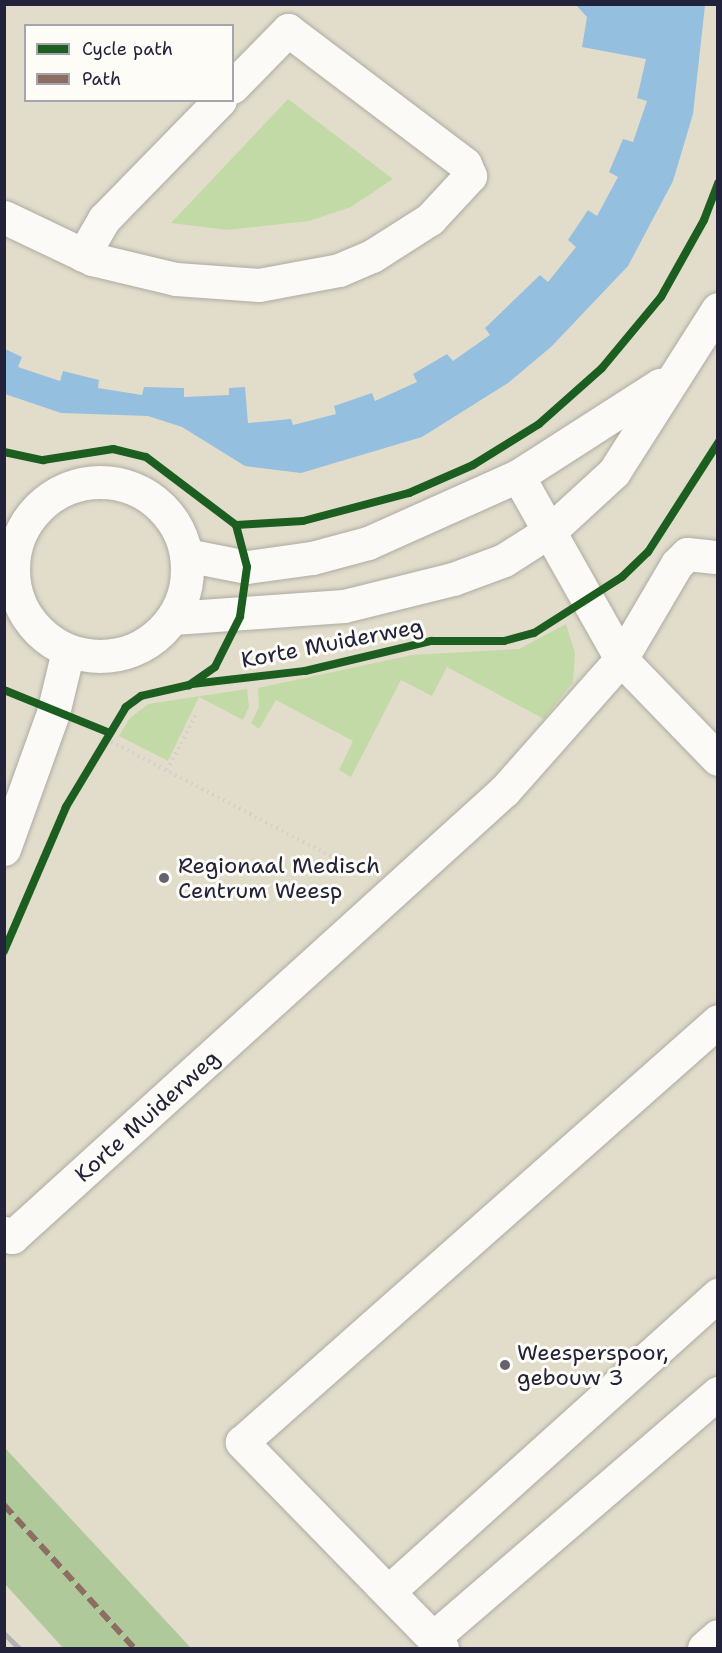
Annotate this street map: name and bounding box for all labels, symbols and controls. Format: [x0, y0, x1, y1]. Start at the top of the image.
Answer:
legend [24, 24, 234, 102]
text: Cycle path [82, 37, 173, 61]
text: Path [82, 67, 121, 91]
street label: Korte Muiderweg [239, 612, 425, 674]
place label: Regionaal Medisch Centrum Weesp [178, 852, 380, 903]
marker: Regionaal Medisch Centrum Weesp [155, 869, 173, 887]
street label: Korte Muiderweg [69, 1044, 225, 1188]
place label: Weesperspoor, gebouw 3 [517, 1339, 669, 1390]
marker: Weesperspoor, gebouw 3 [498, 1358, 512, 1372]

